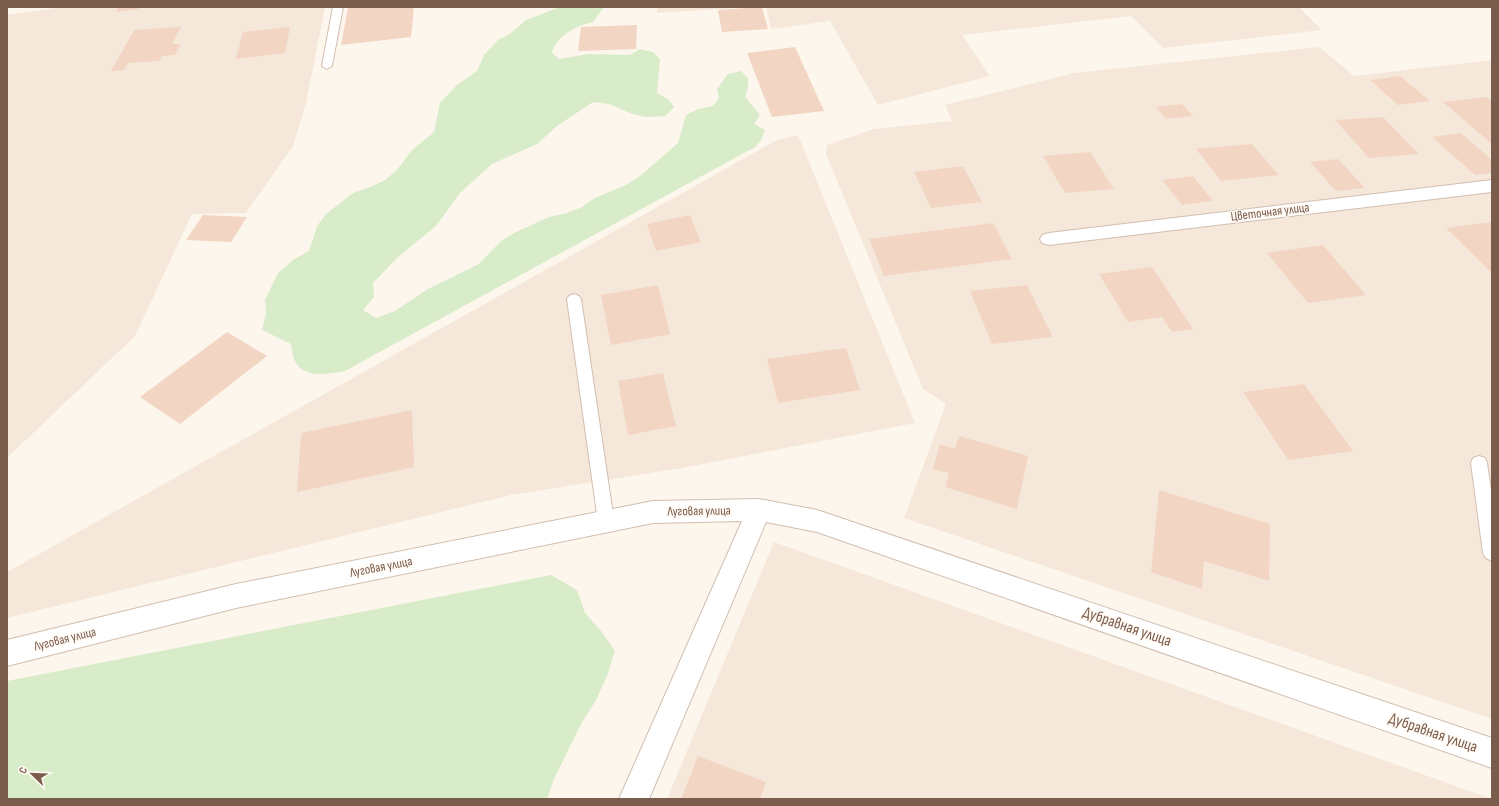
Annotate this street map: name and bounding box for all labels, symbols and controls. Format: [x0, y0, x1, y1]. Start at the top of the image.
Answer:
street label: Цветочная улица [1230, 199, 1310, 225]
street label: Луговая улица [666, 502, 731, 520]
street label: Луговая улица [347, 553, 414, 581]
street label: Дубравная улица [1080, 603, 1174, 651]
street label: Луговая улица [31, 624, 98, 655]
street label: Дубравная улица [1386, 709, 1480, 757]
north arrow [12, 754, 52, 794]
text: С [16, 765, 30, 775]

